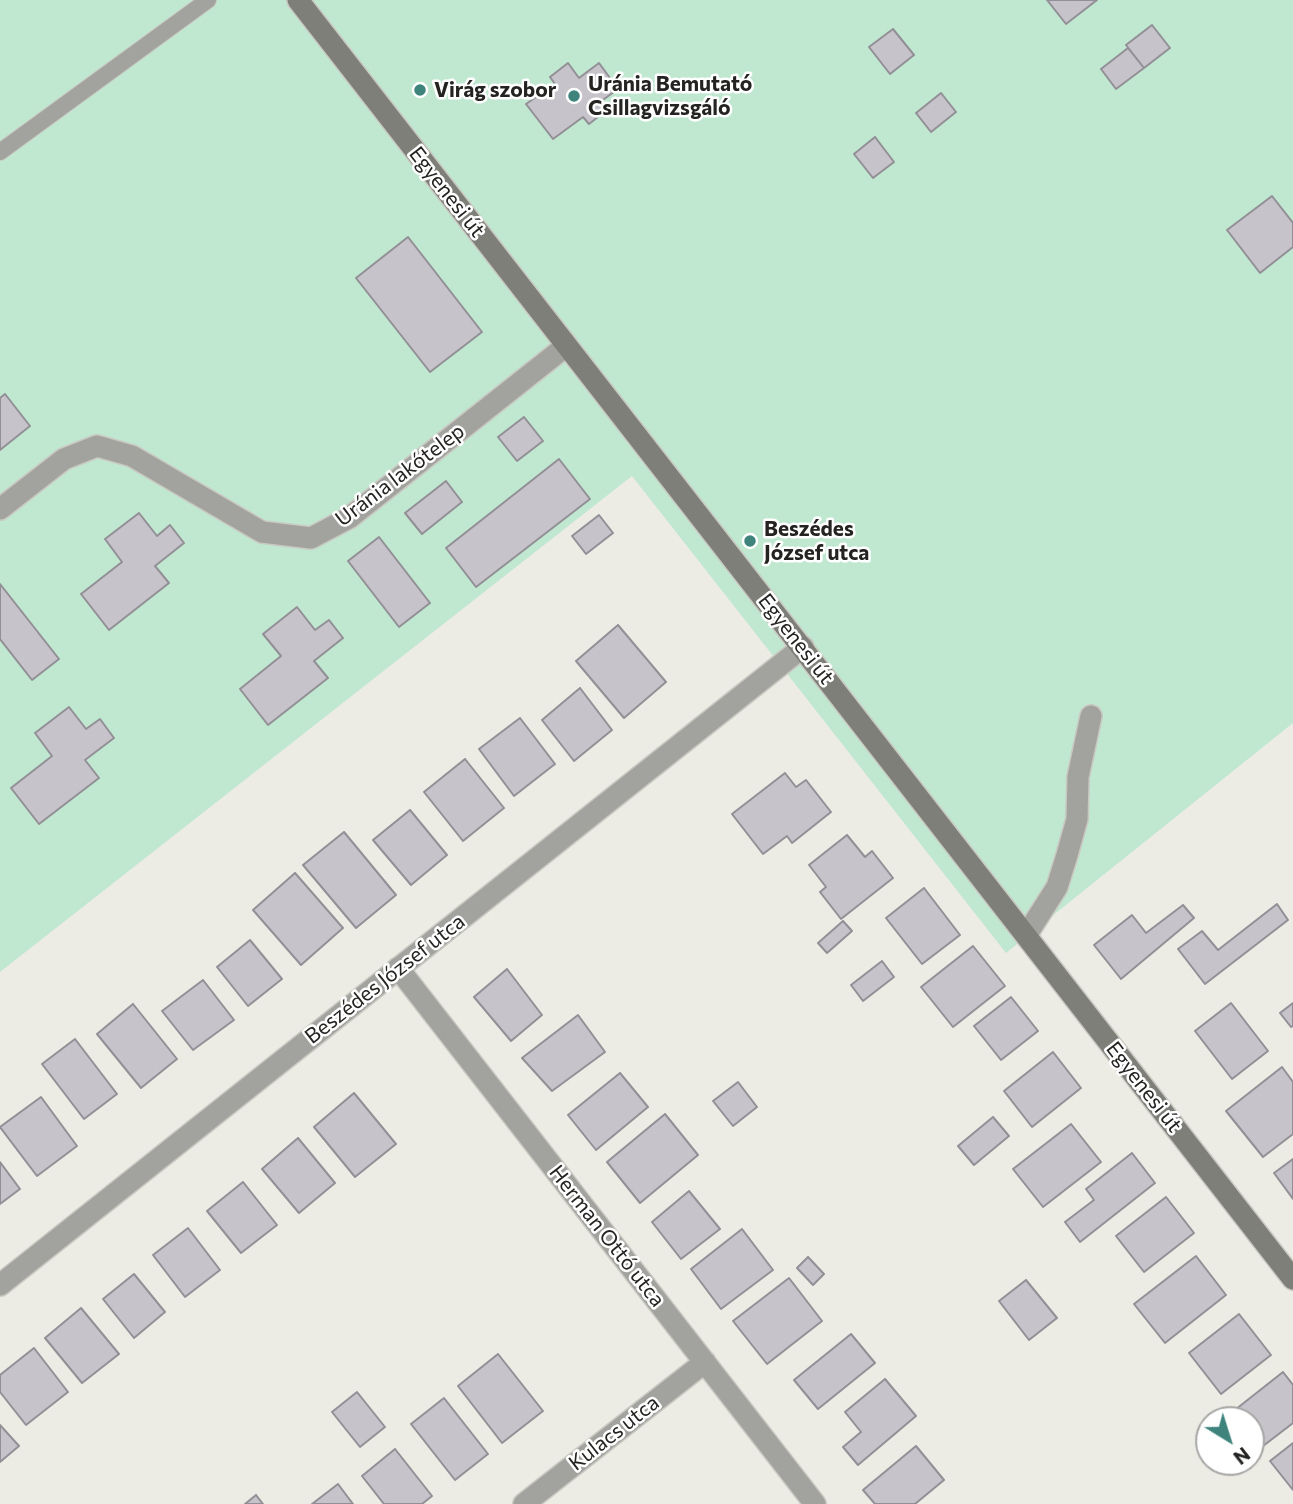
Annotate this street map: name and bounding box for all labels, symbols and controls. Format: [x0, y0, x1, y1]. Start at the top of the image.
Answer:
place label: Uránia Bemutató Csillagvizsgáló [588, 71, 752, 121]
place label: Virág szobor [434, 77, 556, 103]
marker: Virág szobor [412, 82, 428, 98]
marker: Uránia Bemutató Csillagvizsgáló [566, 88, 582, 104]
street label: Egyenesi út [404, 142, 490, 242]
street label: Uránia lakótelep [331, 418, 469, 532]
place label: Beszédes József utca [764, 516, 869, 566]
marker: Beszédes József utca [742, 533, 758, 549]
street label: Egyenesi út [753, 589, 839, 689]
street label: Beszédes József utca [300, 909, 470, 1049]
street label: Egyenesi út [1101, 1037, 1187, 1137]
street label: Herman Ottó utca [544, 1160, 670, 1312]
street label: Kulacs utca [564, 1390, 664, 1476]
north arrow [1195, 1406, 1265, 1476]
text: N [1229, 1443, 1255, 1470]

